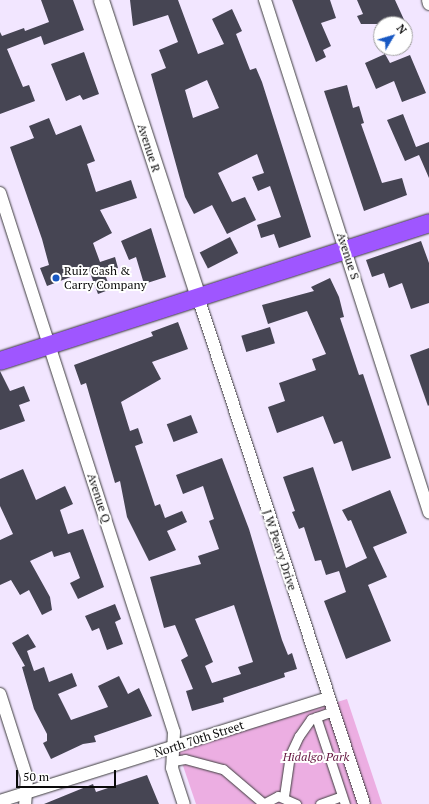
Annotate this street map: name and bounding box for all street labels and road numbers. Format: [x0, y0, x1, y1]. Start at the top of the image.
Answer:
street label: Avenue R [134, 122, 164, 174]
street label: Avenue S [334, 231, 362, 281]
street label: Avenue Q [84, 471, 114, 525]
street label: J W Peavy Drive [260, 508, 300, 592]
street label: North 70th Street [152, 718, 246, 760]

